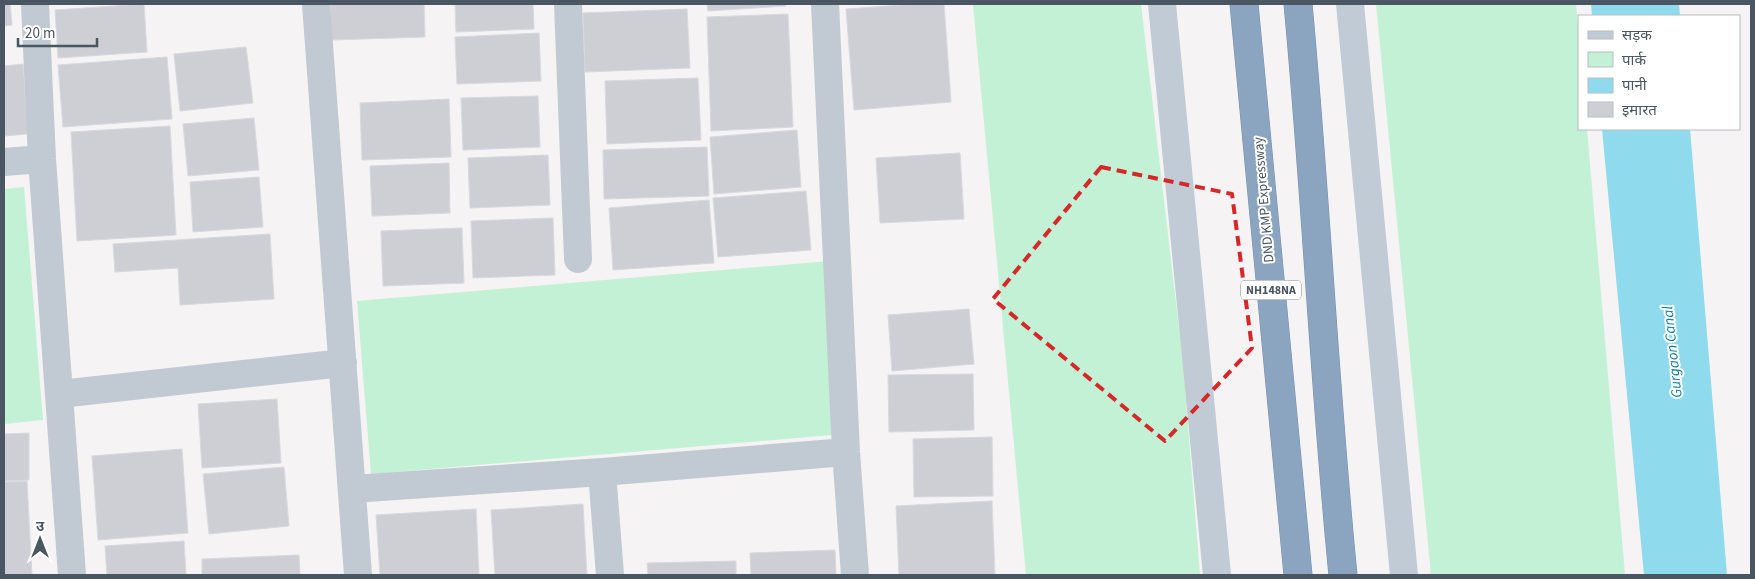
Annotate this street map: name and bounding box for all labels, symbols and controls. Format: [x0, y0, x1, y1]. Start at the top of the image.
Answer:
scale bar [18, 15, 96, 47]
legend [1578, 15, 1740, 130]
text: 20 m [25, 23, 55, 44]
text: सड़क [1622, 25, 1652, 46]
text: पार्क [1622, 50, 1646, 71]
text: पानी [1622, 75, 1648, 96]
text: इमारत [1622, 100, 1657, 121]
street label: DND KMP Expressway [1249, 136, 1279, 264]
road number: NH148NA [1241, 280, 1301, 300]
water label: Gurgaon Canal [1657, 305, 1688, 399]
north arrow [15, 514, 65, 564]
text: उ [36, 517, 45, 537]

